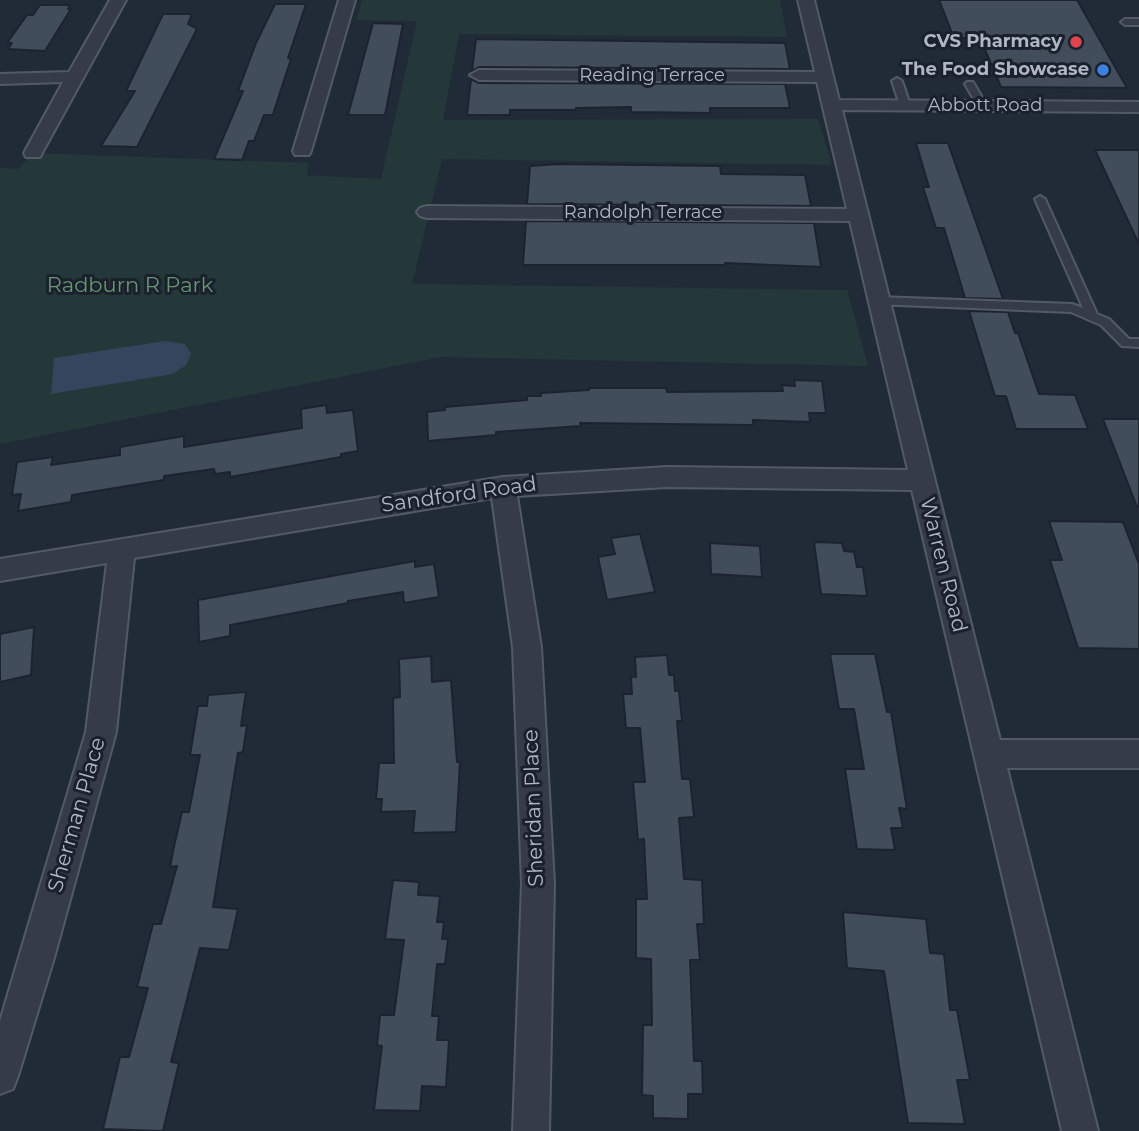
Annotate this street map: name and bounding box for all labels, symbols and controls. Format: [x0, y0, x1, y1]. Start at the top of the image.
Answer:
place label: CVS Pharmacy [923, 31, 1062, 53]
marker: CVS Pharmacy [1068, 34, 1084, 50]
place label: The Food Showcase [902, 59, 1089, 81]
marker: The Food Showcase [1095, 62, 1111, 78]
street label: Reading Terrace [579, 65, 725, 87]
street label: Abbott Road [928, 95, 1042, 117]
street label: Randolph Terrace [564, 202, 722, 224]
park label: Radburn R Park [47, 273, 213, 299]
street label: Sandford Road [380, 472, 538, 518]
street label: Warren Road [914, 495, 972, 635]
street label: Sheridan Place [519, 729, 549, 887]
street label: Sherman Place [43, 735, 111, 895]

